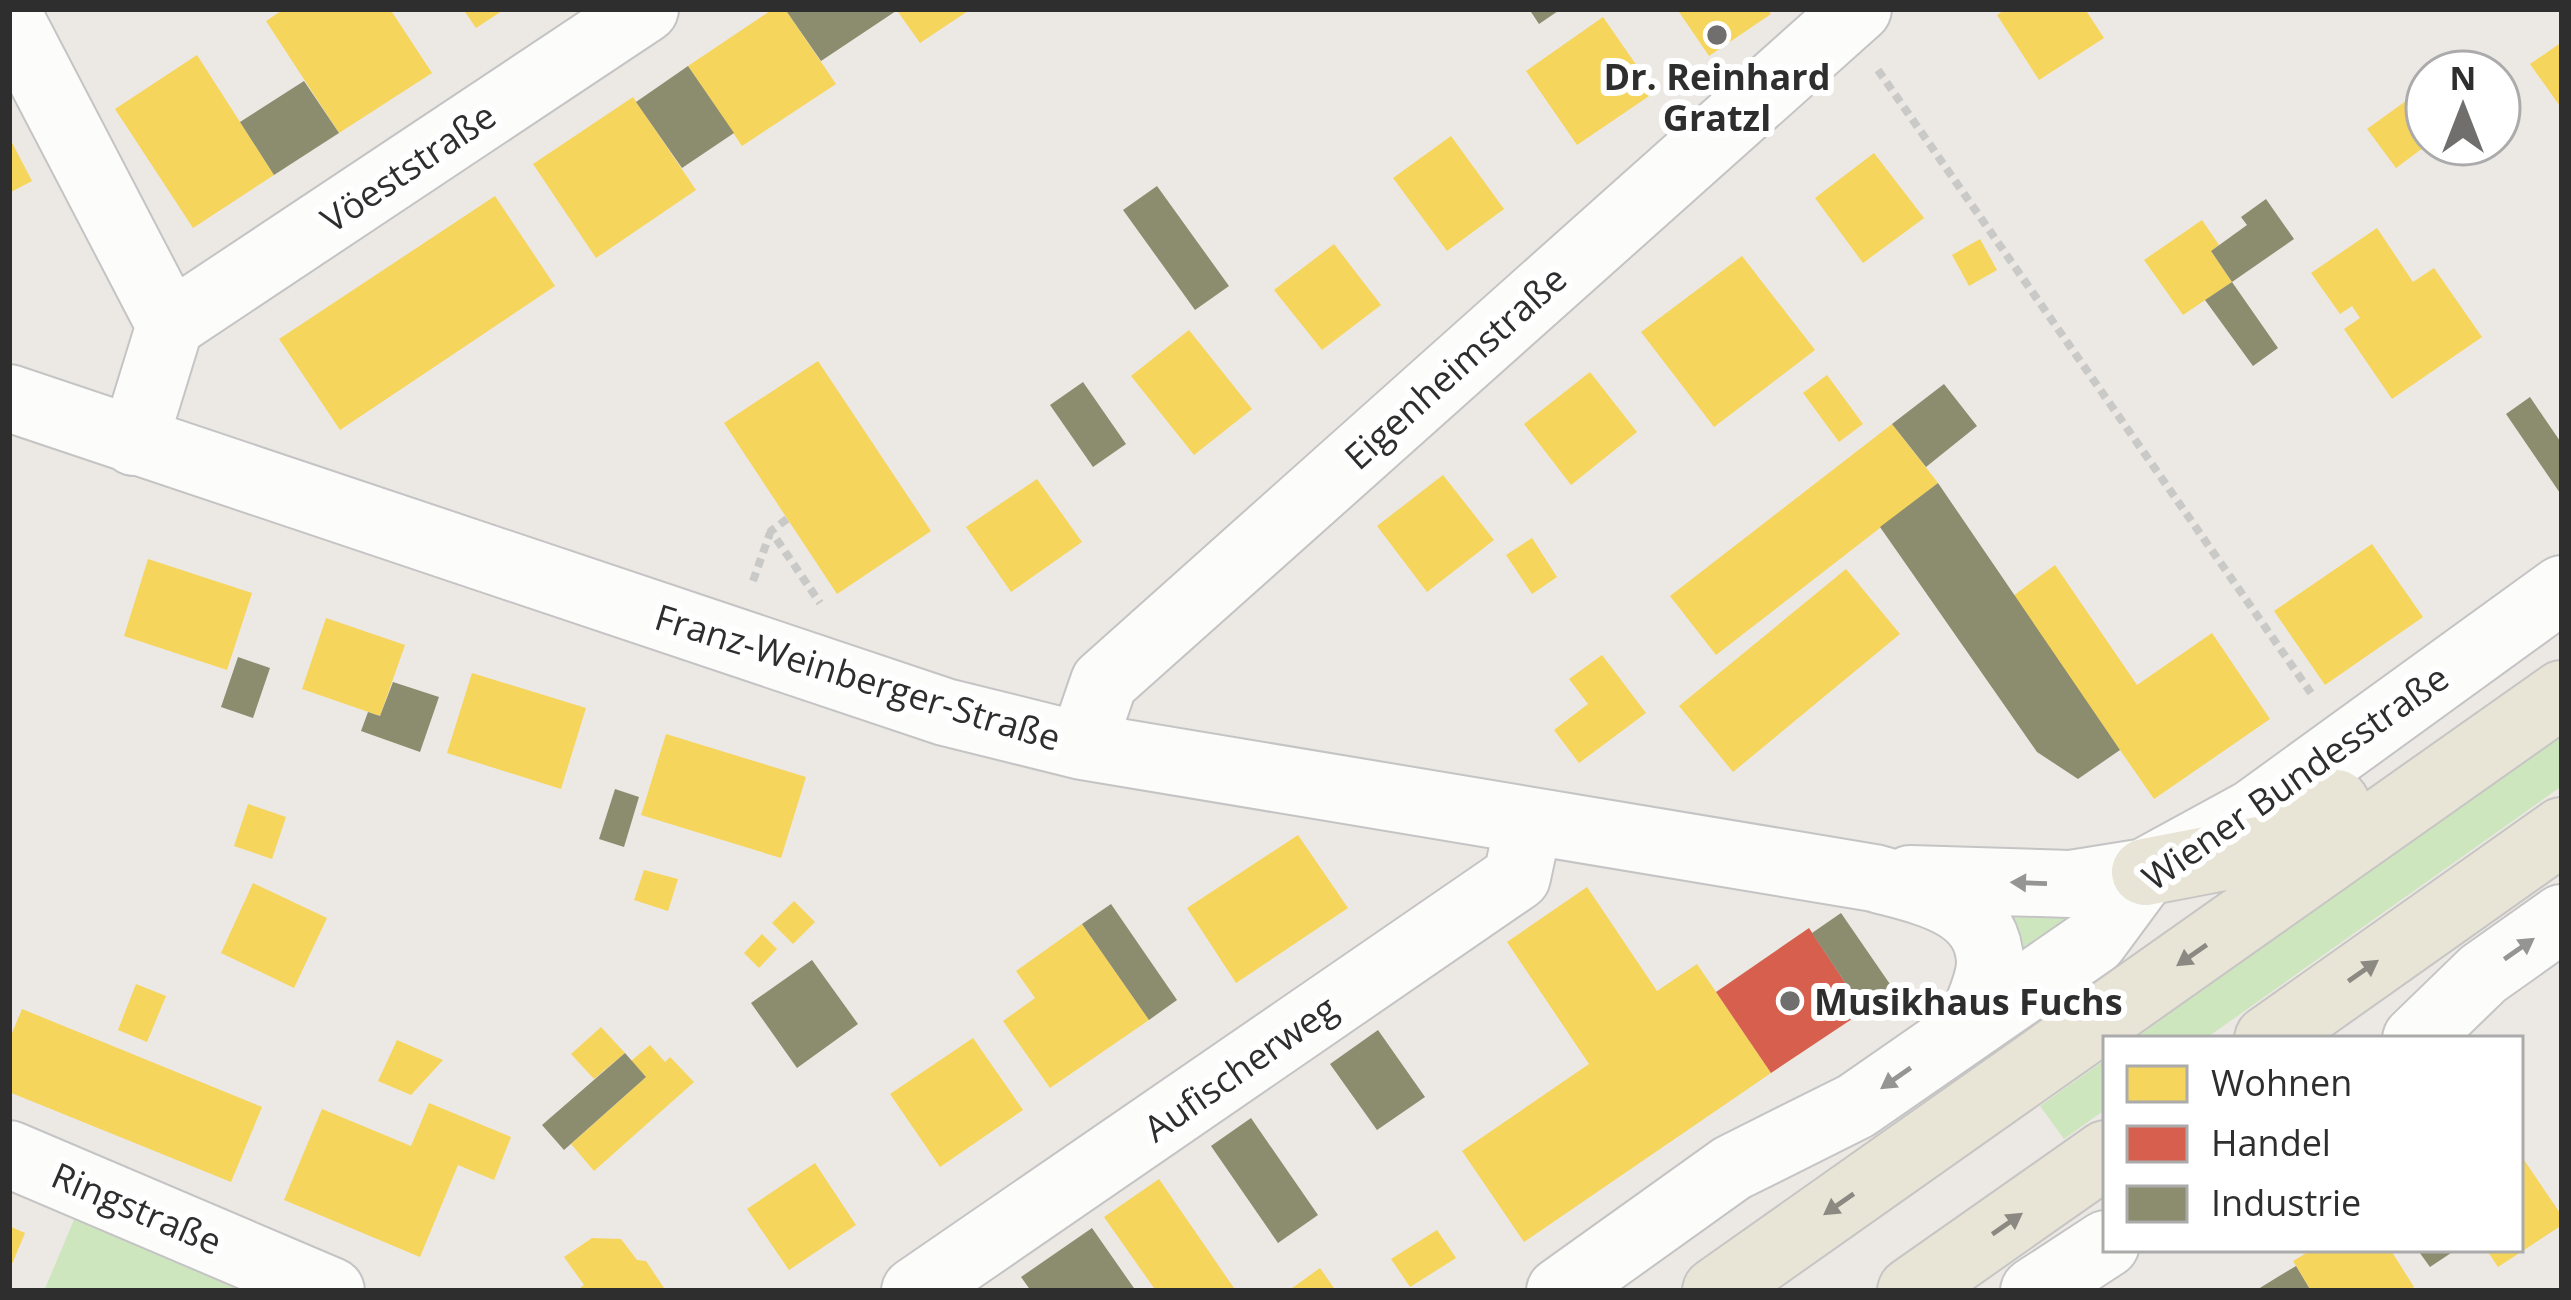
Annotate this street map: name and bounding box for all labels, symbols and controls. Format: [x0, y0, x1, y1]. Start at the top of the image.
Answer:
marker: Dr. Reinhard Gratzl [1704, 22, 1730, 48]
north arrow [2403, 48, 2523, 168]
place label: Dr. Reinhard Gratzl [1604, 52, 1830, 142]
text: N [2450, 55, 2476, 100]
street label: Vöeststraße [311, 91, 505, 243]
street label: Eigenheimstraße [1333, 254, 1577, 480]
street label: Franz-Weinberger-Straße [649, 592, 1067, 762]
street label: Wiener Bundesstraße [2132, 653, 2458, 901]
one-way arrow [2009, 873, 2047, 892]
one-way arrow [2503, 938, 2535, 961]
one-way arrow [2176, 943, 2208, 966]
one-way arrow [2347, 960, 2380, 983]
place label: Musikhaus Fuchs [1814, 977, 2123, 1026]
street label: Aufischerweg [1134, 983, 1346, 1153]
marker: Musikhaus Fuchs [1777, 988, 1803, 1014]
legend [2103, 1036, 2523, 1252]
text: Wohnen [2211, 1058, 2352, 1107]
one-way arrow [1880, 1066, 1912, 1089]
text: Handel [2211, 1118, 2331, 1167]
street label: Ringstraße [44, 1150, 230, 1266]
text: Industrie [2211, 1178, 2361, 1227]
one-way arrow [1823, 1192, 1856, 1215]
one-way arrow [1990, 1213, 2023, 1236]

